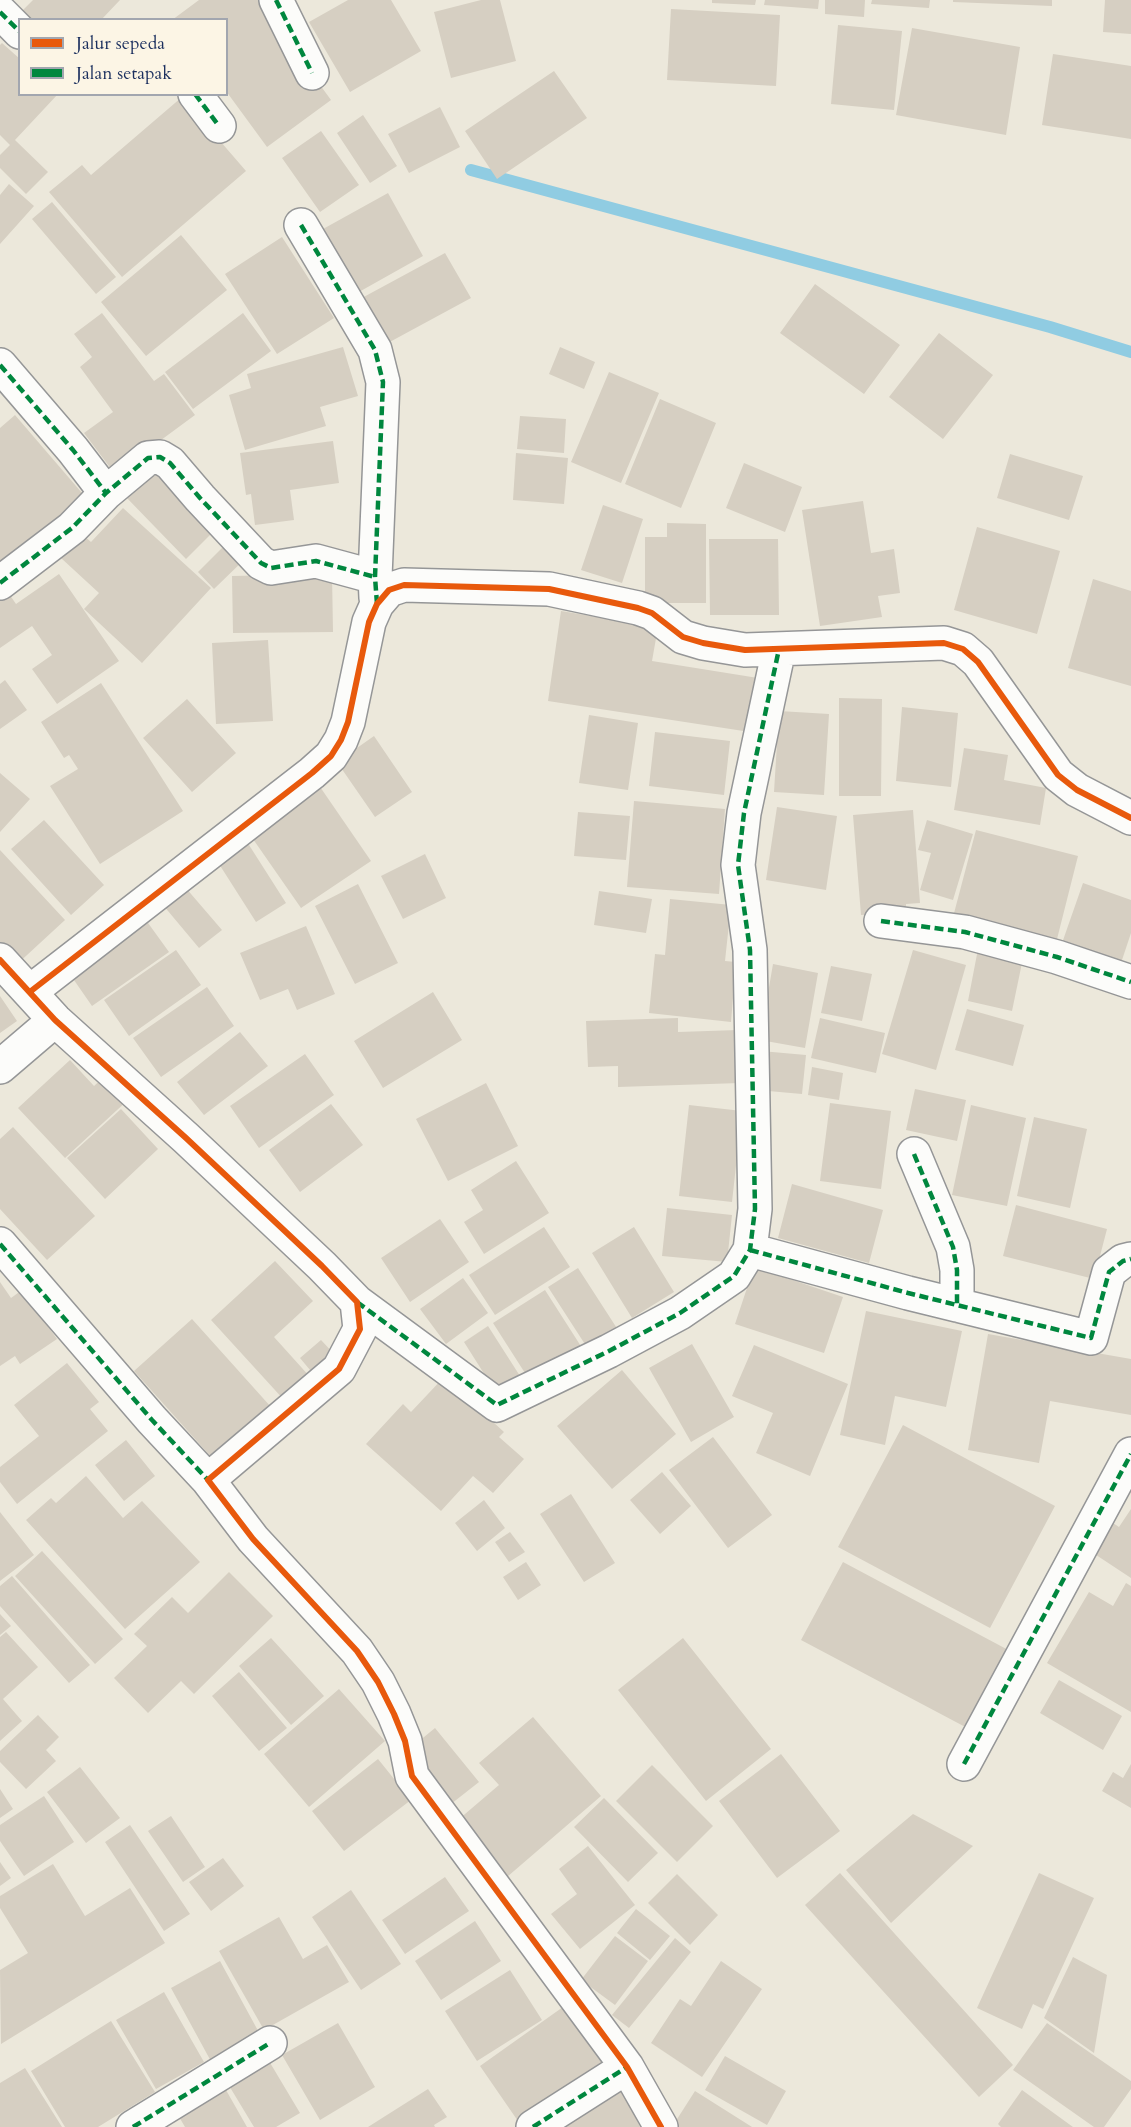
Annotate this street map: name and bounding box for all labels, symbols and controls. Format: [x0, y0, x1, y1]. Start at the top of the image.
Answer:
legend [18, 18, 228, 96]
text: Jalur sepeda [76, 31, 165, 56]
text: Jalan setapak [76, 61, 172, 86]

